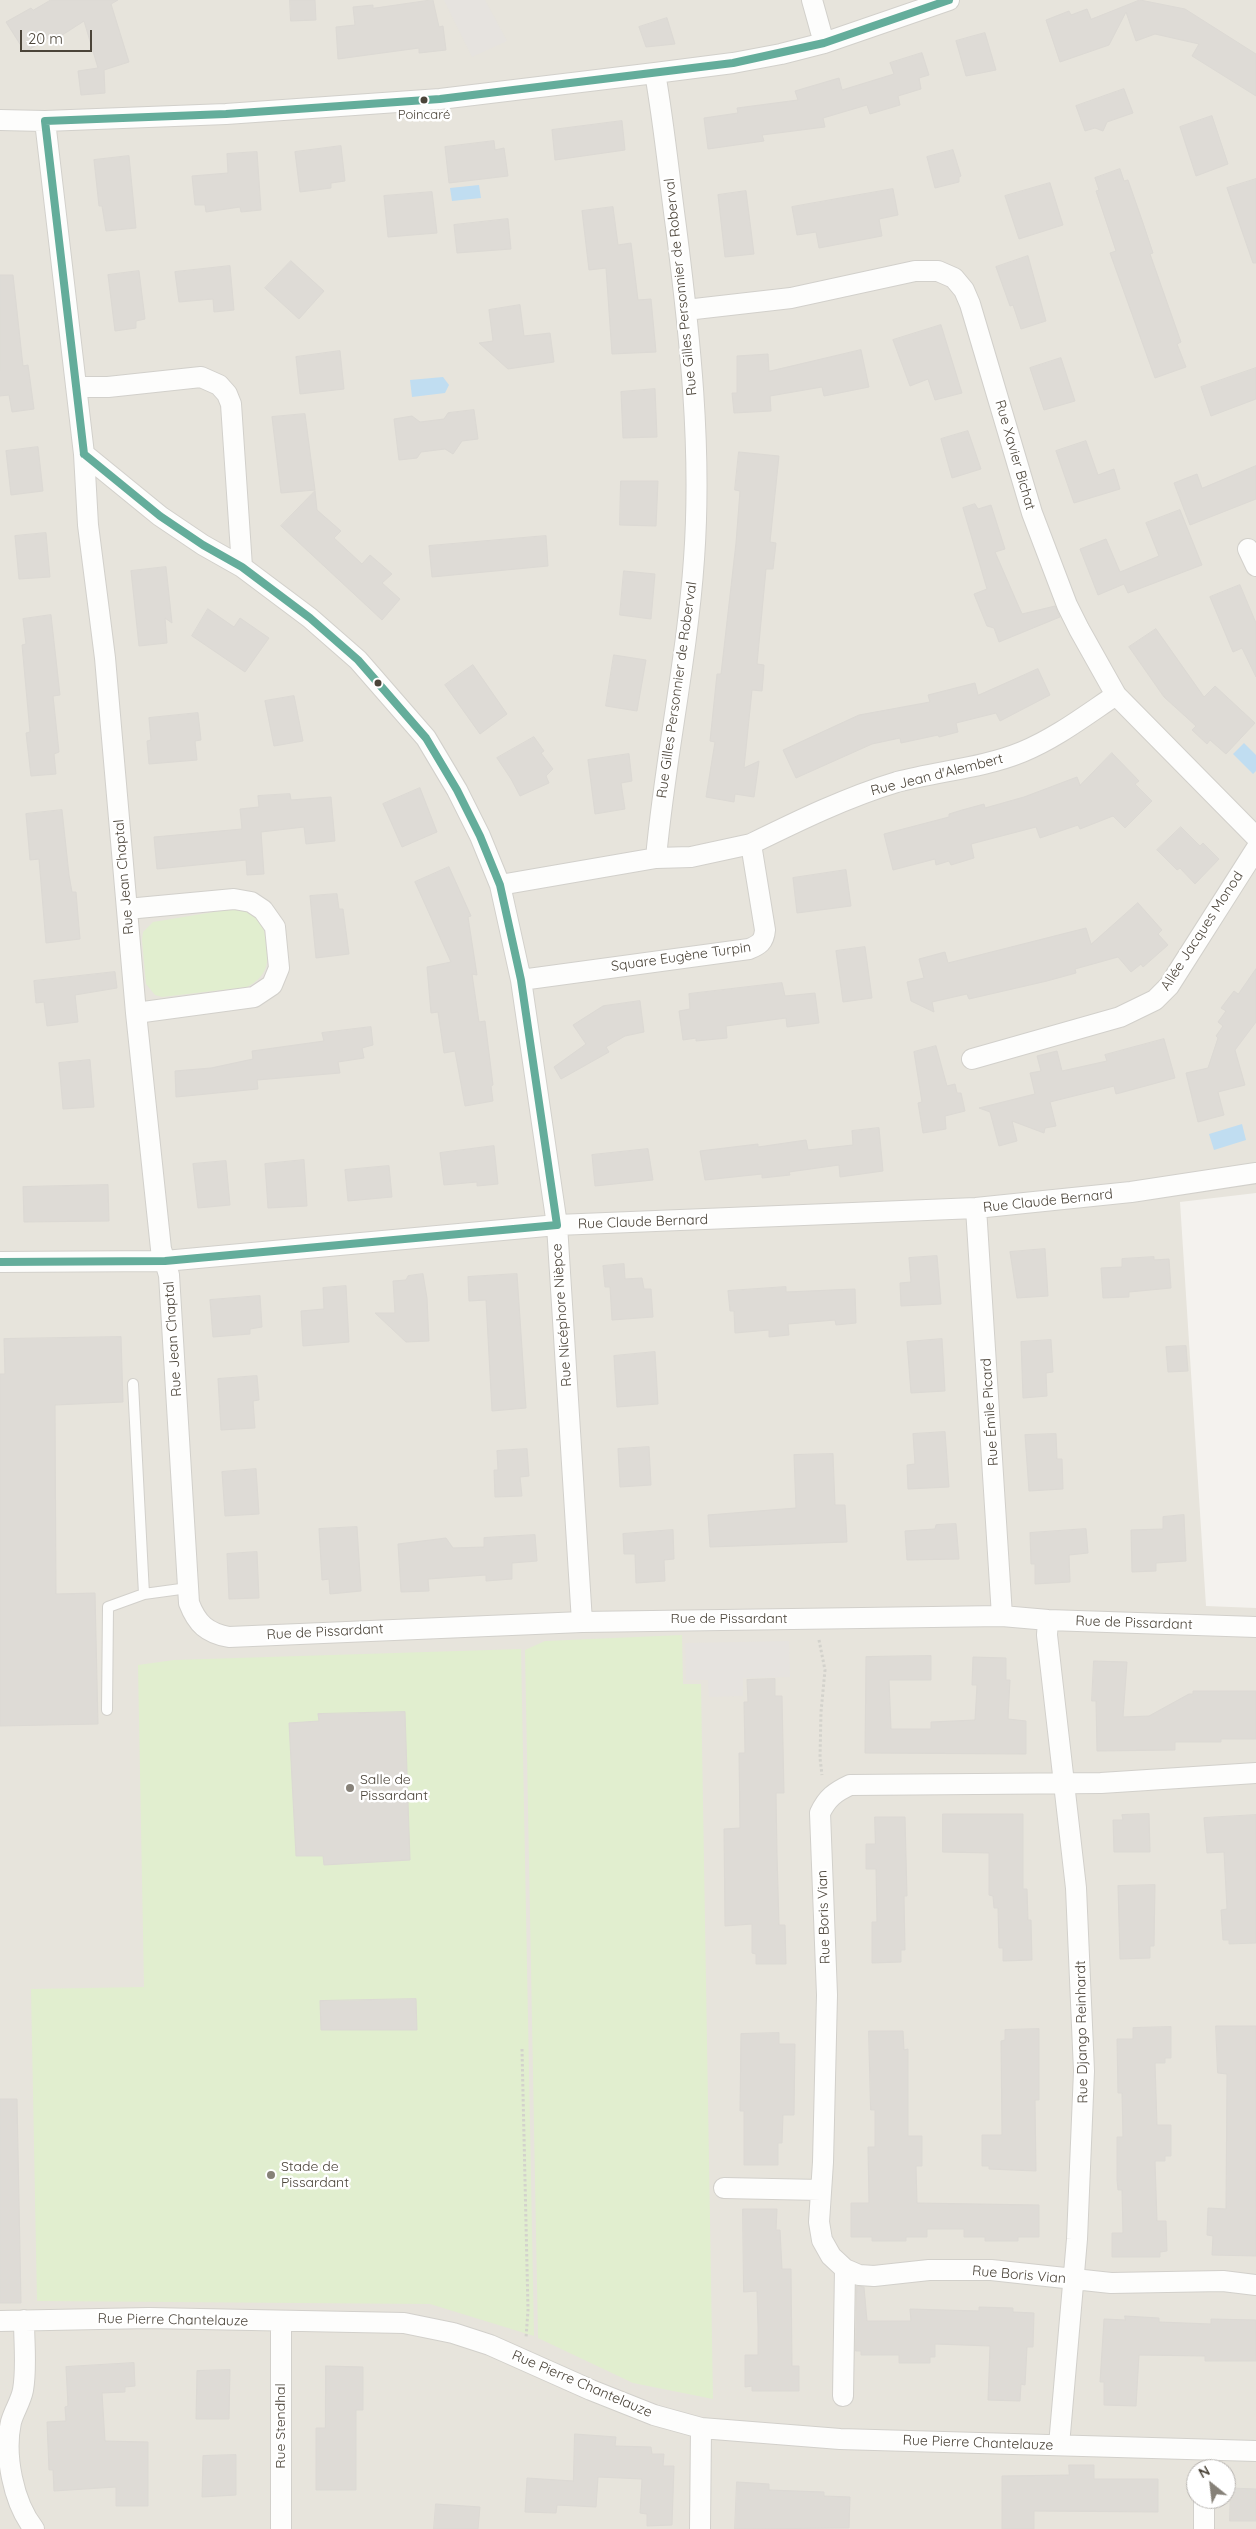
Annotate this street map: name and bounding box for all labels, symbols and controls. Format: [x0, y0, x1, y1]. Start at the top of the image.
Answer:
scale bar [22, 20, 95, 52]
text: 20 m [28, 29, 63, 48]
marker: Poincaré [419, 95, 429, 105]
place label: Poincaré [398, 107, 450, 123]
street label: Rue Gilles Personnier de Roberval [661, 177, 701, 397]
street label: Rue Xavier Bichat [991, 398, 1039, 512]
street label: Rue Gilles Personnier de Roberval [653, 581, 701, 799]
unlabelled marker [373, 678, 383, 688]
street label: Rue Jean d'Alembert [869, 750, 1005, 800]
street label: Rue Jean Chaptal [111, 819, 137, 935]
street label: Allée Jacques Monod [1157, 868, 1247, 994]
street label: Square Eugène Turpin [610, 939, 752, 975]
street label: Rue Claude Bernard [982, 1186, 1114, 1216]
street label: Rue Claude Bernard [578, 1211, 708, 1233]
street label: Rue Nicéphore Nièpce [549, 1243, 575, 1387]
street label: Rue Jean Chaptal [161, 1281, 185, 1397]
street label: Rue Émile Picard [978, 1357, 1002, 1467]
street label: Rue de Pissardant [670, 1611, 788, 1627]
street label: Rue de Pissardant [1075, 1613, 1193, 1633]
street label: Rue de Pissardant [266, 1621, 384, 1643]
place label: Salle de Pissardant [360, 1772, 428, 1804]
marker: Salle de Pissardant [344, 1782, 356, 1794]
street label: Rue Boris Vian [814, 1870, 834, 1964]
street label: Rue Django Reinhardt [1072, 1960, 1092, 2104]
place label: Stade de Pissardant [281, 2159, 349, 2192]
marker: Stade de Pissardant [265, 2169, 277, 2181]
street label: Rue Boris Vian [971, 2263, 1067, 2287]
street label: Rue Pierre Chantelauze [98, 2310, 248, 2330]
street label: Rue Pierre Chantelauze [509, 2347, 655, 2421]
street label: Rue Stendhal [273, 2383, 289, 2469]
street label: Rue Pierre Chantelauze [902, 2432, 1054, 2454]
north arrow [1186, 2459, 1236, 2509]
text: N [1195, 2461, 1213, 2482]

